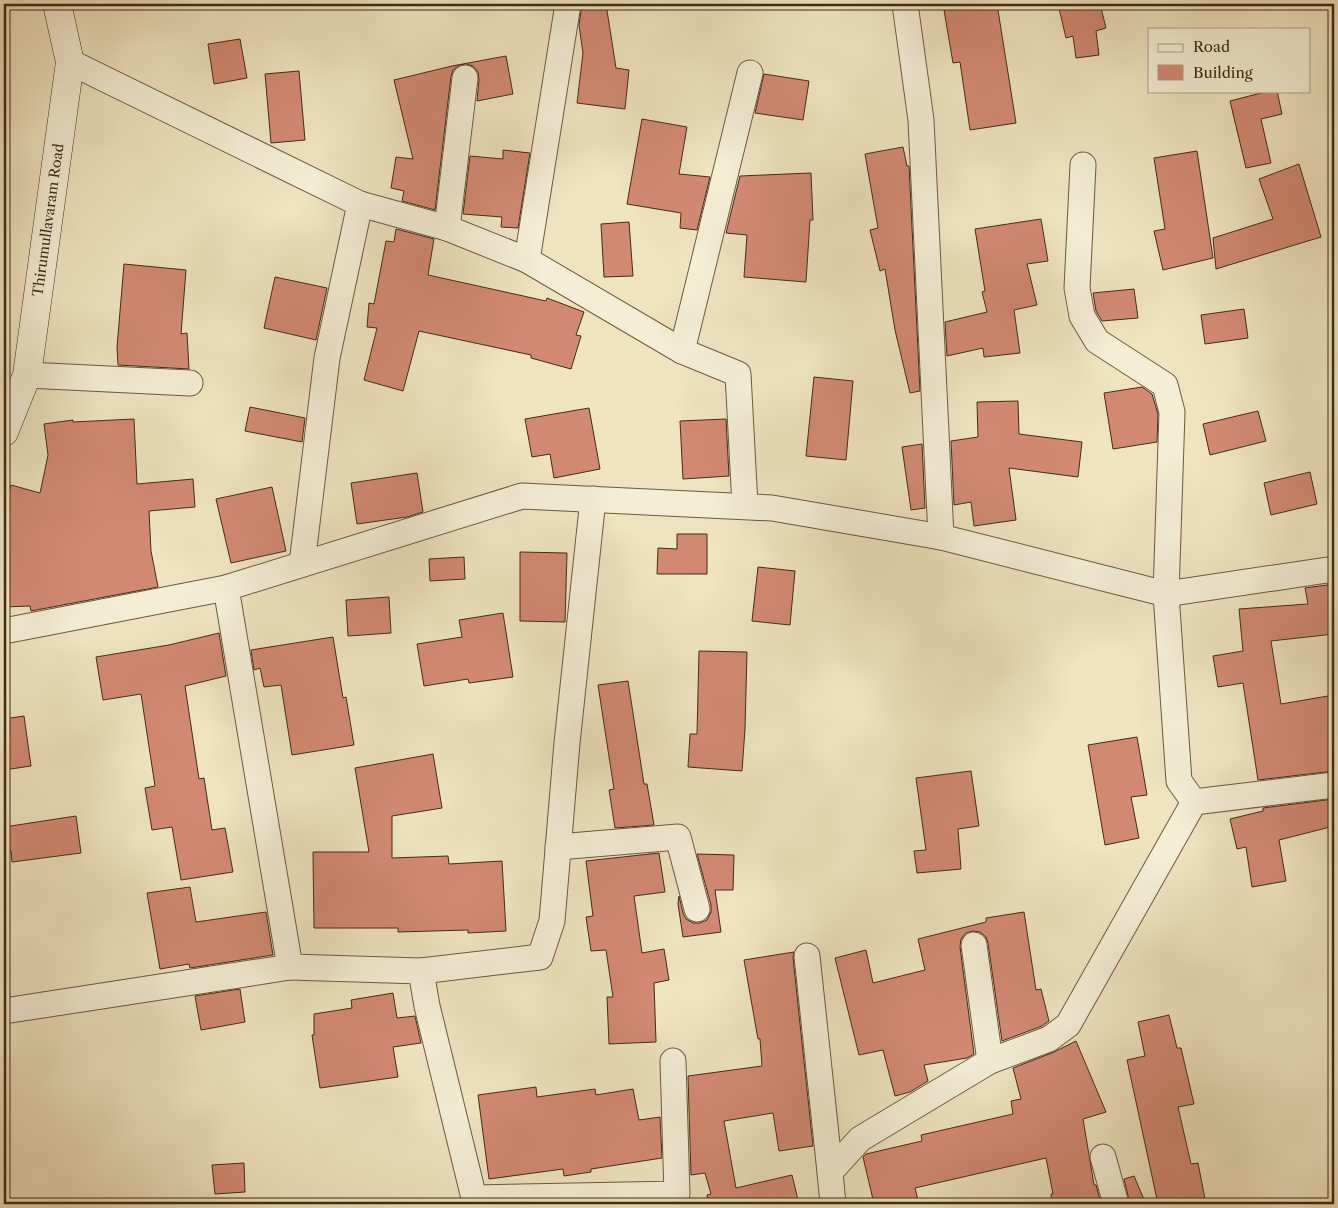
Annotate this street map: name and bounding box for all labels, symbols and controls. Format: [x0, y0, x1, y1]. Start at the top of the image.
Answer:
legend [1148, 28, 1310, 92]
text: Road [1193, 37, 1230, 56]
text: Building [1193, 63, 1253, 82]
street label: Thirumullavaram Road [28, 142, 68, 298]

